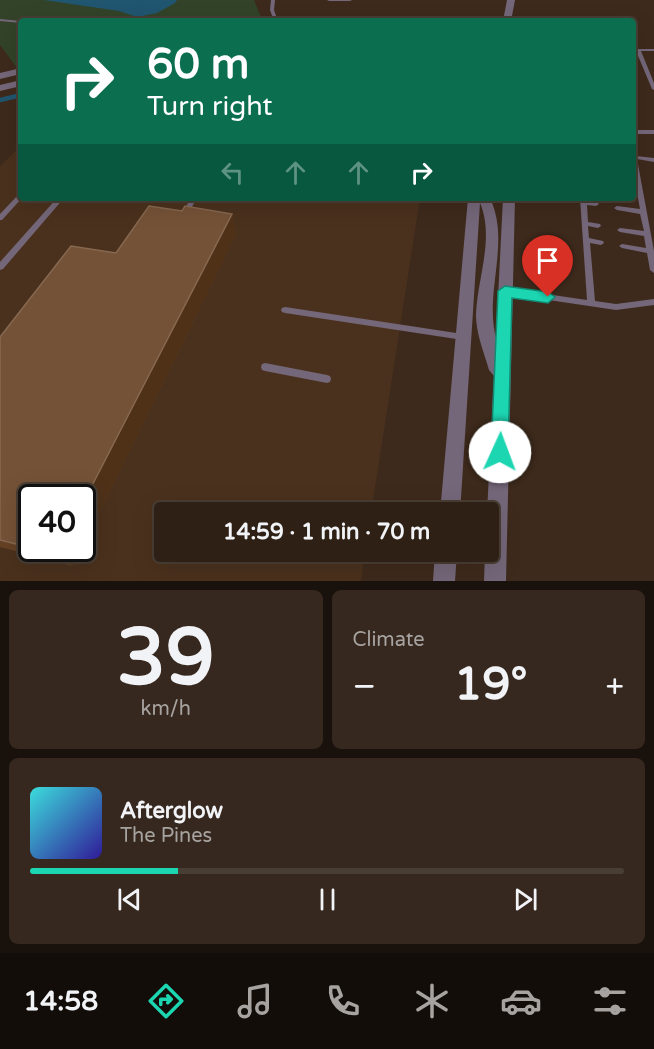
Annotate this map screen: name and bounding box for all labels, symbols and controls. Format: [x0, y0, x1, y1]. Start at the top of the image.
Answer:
text: 60 m [147, 39, 249, 90]
icon: right [48, 42, 126, 120]
text: Turn right [147, 90, 273, 123]
icon: left [216, 156, 249, 189]
icon: ahead [279, 156, 312, 189]
icon: ahead [342, 156, 375, 189]
icon: right [405, 156, 438, 189]
pin [522, 235, 573, 297]
icon: arrive [531, 244, 564, 277]
position arrow [468, 420, 532, 484]
speed limit sign: 40 [18, 484, 96, 562]
text: 14:59 · 1 min · 70 m [223, 519, 430, 545]
text: 39 [117, 611, 215, 705]
text: Climate [353, 628, 425, 652]
text: 19° [454, 658, 527, 712]
text: − [353, 667, 376, 706]
text: + [605, 667, 624, 706]
text: km/h [141, 697, 191, 721]
text: Afterglow [120, 798, 223, 824]
text: The Pines [120, 824, 212, 848]
icon: previous [113, 883, 146, 916]
icon: pause [311, 883, 344, 916]
icon: next [509, 883, 542, 916]
icon: directions [145, 980, 187, 1022]
icon: music [234, 980, 276, 1022]
icon: phone [322, 980, 364, 1022]
icon: climate [411, 980, 453, 1022]
icon: car [500, 980, 542, 1022]
icon: filters [589, 980, 631, 1022]
text: 14:58 [23, 985, 98, 1018]

